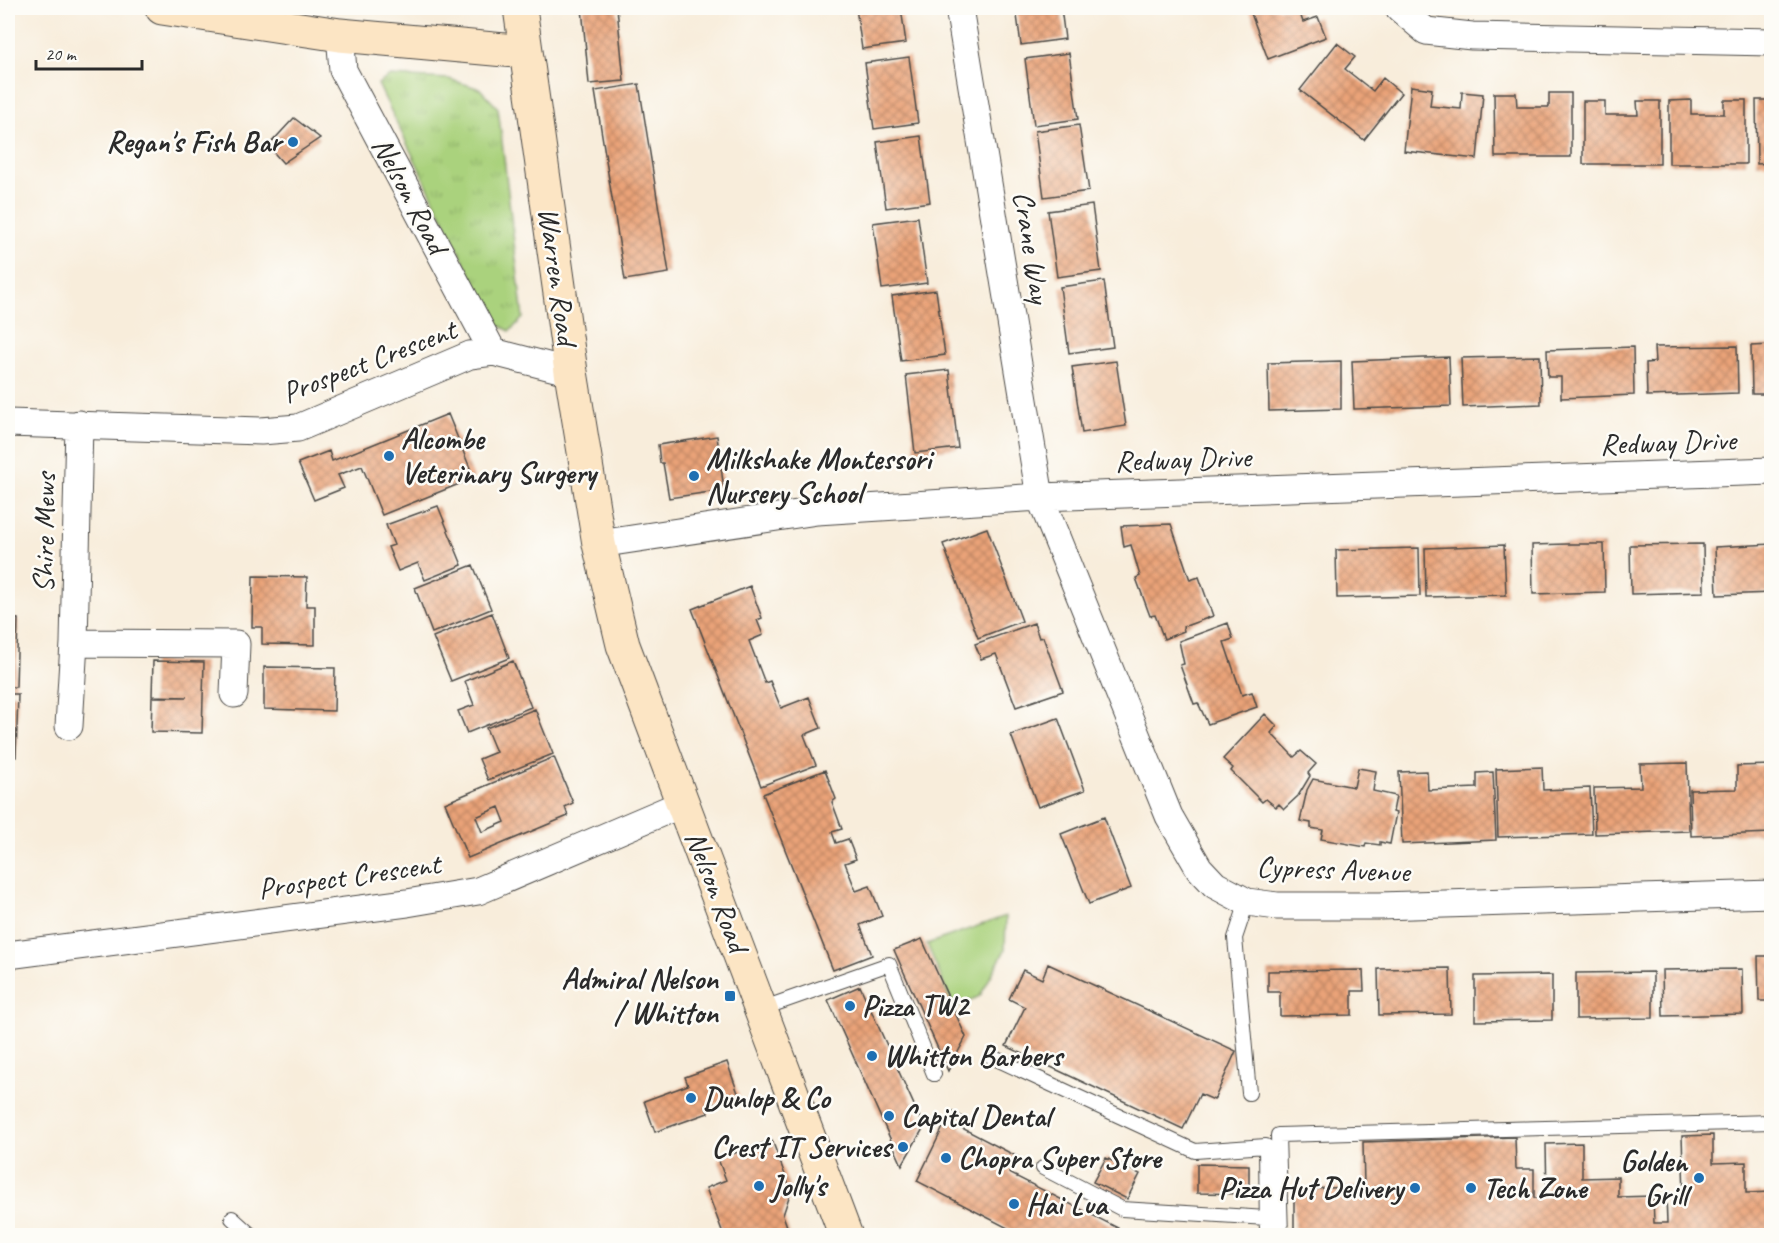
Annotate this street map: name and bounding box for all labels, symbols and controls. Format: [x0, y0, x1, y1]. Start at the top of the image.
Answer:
scale bar [36, 33, 142, 71]
text: 20 m [45, 43, 78, 65]
place label: Regan's Fish Bar [106, 123, 284, 161]
street label: Nelson Road [364, 130, 458, 263]
marker: Regan's Fish Bar [286, 135, 300, 149]
street label: Crane Way [1004, 188, 1060, 308]
street label: Warren Road [530, 205, 587, 351]
street label: Prospect Crescent [277, 309, 464, 412]
place label: Alcombe Veterinary Surgery [401, 420, 598, 493]
street label: Redway Drive [1599, 421, 1739, 463]
street label: Redway Drive [1114, 438, 1254, 480]
place label: Milkshake Montessori Nursery School [706, 440, 935, 512]
marker: Alcombe Veterinary Surgery [382, 449, 396, 463]
marker: Milkshake Montessori Nursery School [687, 469, 701, 483]
street label: Shire Mews [24, 470, 64, 593]
street label: Nelson Road [677, 825, 759, 961]
street label: Prospect Crescent [256, 844, 445, 908]
street label: Cypress Avenue [1256, 847, 1412, 891]
place label: Admiral Nelson / Whitton [562, 960, 719, 1032]
place label: Pizza TW2 [862, 987, 971, 1025]
marker: Admiral Nelson / Whitton [723, 989, 737, 1003]
marker: Pizza TW2 [843, 999, 857, 1013]
place label: Whitton Barbers [884, 1037, 1066, 1075]
marker: Whitton Barbers [865, 1049, 879, 1063]
place label: Dunlop & Co [703, 1079, 832, 1117]
marker: Dunlop & Co [684, 1091, 698, 1105]
place label: Capital Dental [901, 1097, 1056, 1135]
marker: Capital Dental [882, 1109, 896, 1123]
place label: Crest IT Services [711, 1128, 894, 1166]
place label: Chopra Super Store [958, 1139, 1163, 1177]
marker: Crest IT Services [896, 1140, 910, 1154]
place label: Golden Grill [1620, 1142, 1693, 1214]
marker: Chopra Super Store [939, 1151, 953, 1165]
place label: Jolly's [769, 1167, 829, 1205]
place label: Pizza Hut Delivery [1219, 1169, 1406, 1207]
place label: Tech Zone [1483, 1169, 1588, 1207]
marker: Golden Grill [1692, 1171, 1706, 1185]
marker: Jolly's [752, 1179, 766, 1193]
marker: Pizza Hut Delivery [1408, 1181, 1422, 1195]
marker: Tech Zone [1464, 1181, 1478, 1195]
place label: Hai Lua [1026, 1185, 1110, 1223]
marker: Hai Lua [1007, 1197, 1021, 1211]

